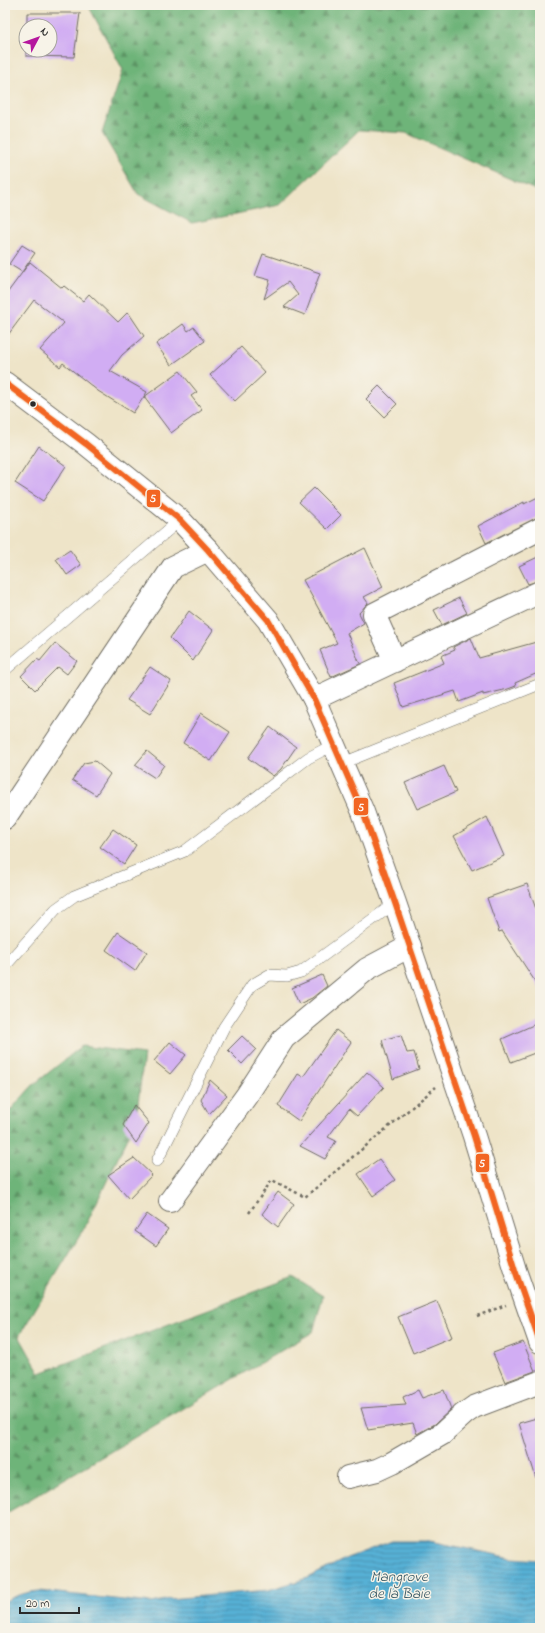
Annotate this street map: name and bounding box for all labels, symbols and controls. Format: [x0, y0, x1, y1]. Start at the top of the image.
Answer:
north arrow [18, 18, 58, 58]
text: N [36, 24, 53, 40]
unlabelled marker [28, 399, 38, 409]
line badge: 5 [146, 489, 161, 508]
text: 5 [150, 491, 157, 507]
line badge: 5 [353, 797, 369, 816]
text: 5 [358, 800, 365, 816]
line badge: 5 [475, 1153, 490, 1173]
text: 5 [479, 1156, 486, 1172]
water label: Mangrove de la Baie [369, 1566, 431, 1605]
scale bar [20, 1589, 79, 1615]
text: 20 m [26, 1595, 49, 1613]

